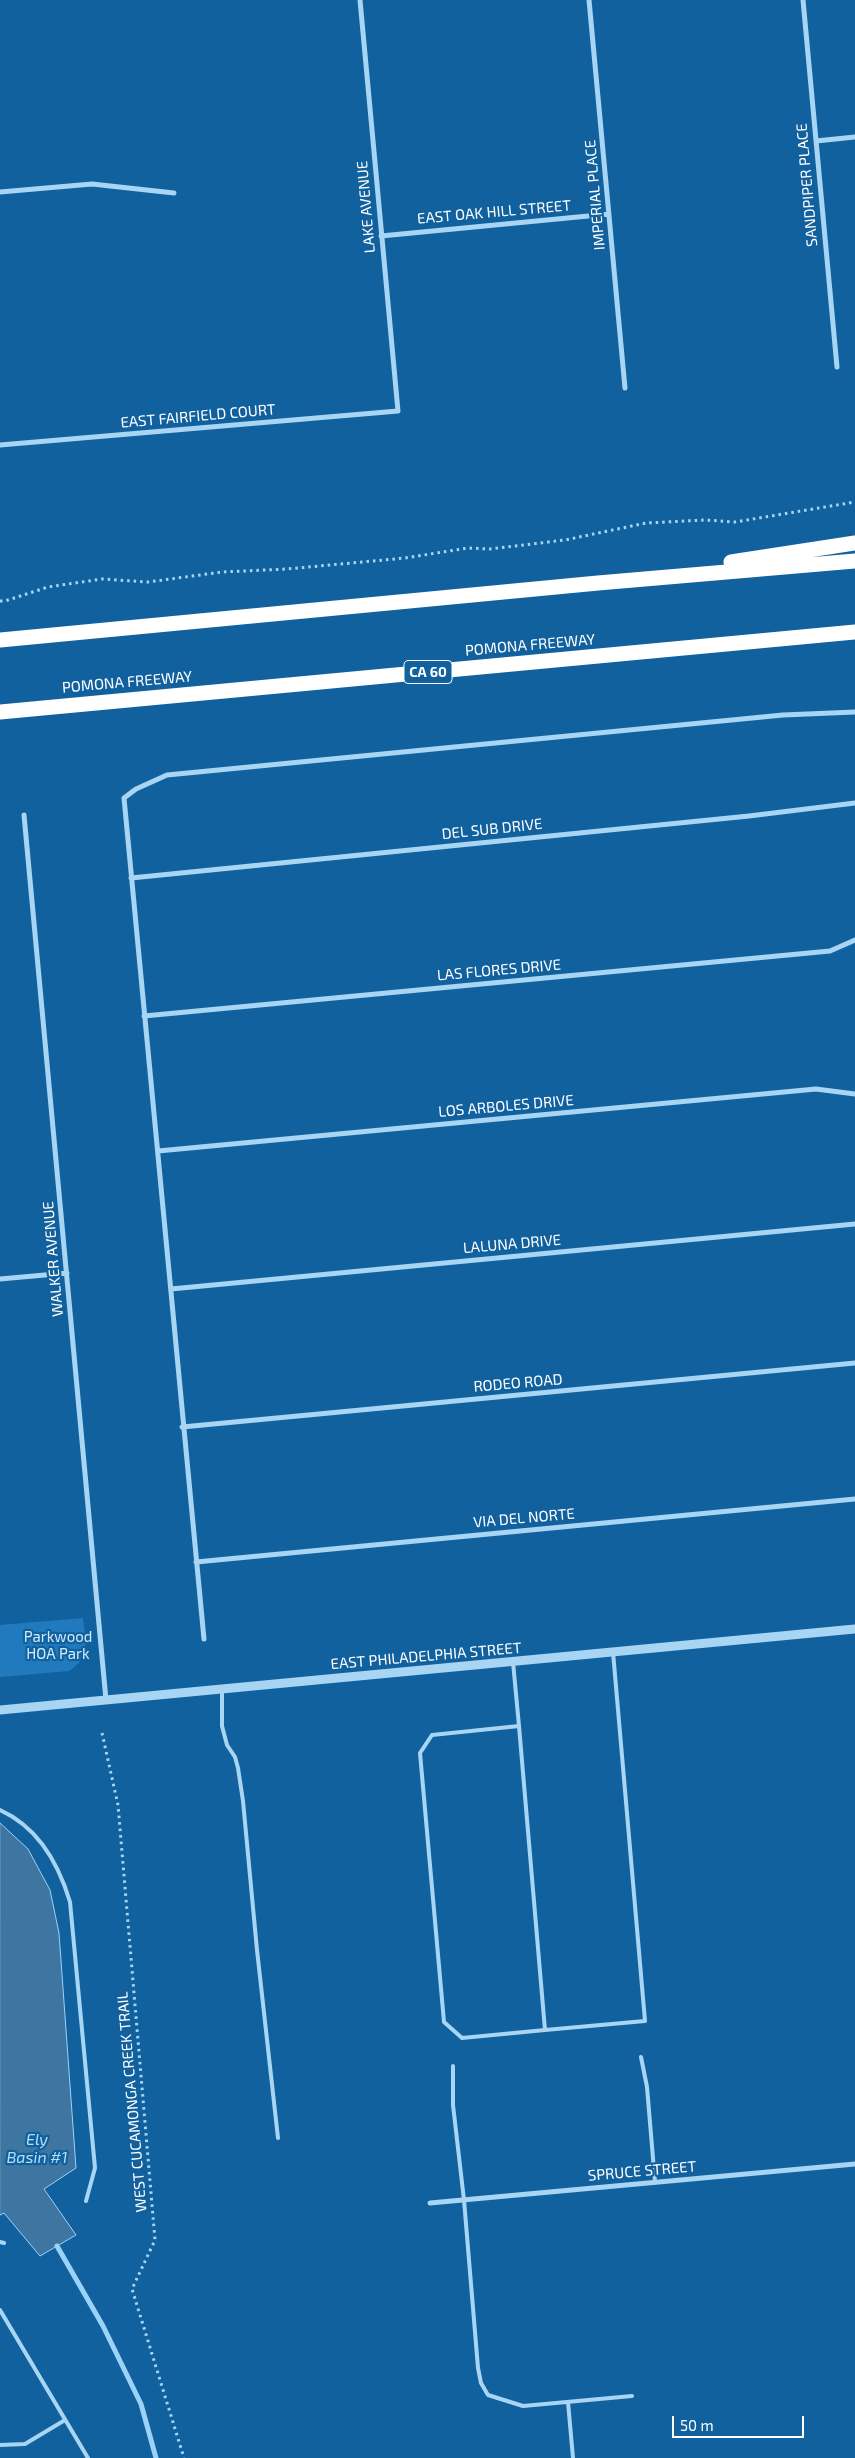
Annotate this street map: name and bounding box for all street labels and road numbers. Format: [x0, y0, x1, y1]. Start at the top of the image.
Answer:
street label: SANDPIPER PLACE [793, 123, 821, 247]
street label: IMPERIAL PLACE [581, 139, 609, 251]
street label: LAKE AVENUE [353, 160, 379, 254]
street label: EAST OAK HILL STREET [416, 196, 572, 228]
street label: EAST FAIRFIELD COURT [120, 400, 276, 432]
street label: POMONA FREEWAY [464, 630, 596, 660]
road number: CA 60 [404, 660, 452, 684]
street label: POMONA FREEWAY [61, 667, 193, 697]
street label: DEL SUB DRIVE [441, 815, 543, 843]
street label: LAS FLORES DRIVE [436, 956, 562, 984]
street label: LOS ARBOLES DRIVE [438, 1091, 574, 1121]
street label: WALKER AVENUE [39, 1200, 67, 1318]
street label: LALUNA DRIVE [462, 1231, 562, 1257]
street label: RODEO ROAD [473, 1370, 563, 1396]
street label: VIA DEL NORTE [472, 1505, 576, 1531]
street label: EAST PHILADELPHIA STREET [330, 1639, 522, 1673]
street label: WEST CUCAMONGA CREEK TRAIL [113, 1991, 151, 2213]
street label: SPRUCE STREET [587, 2157, 697, 2185]

